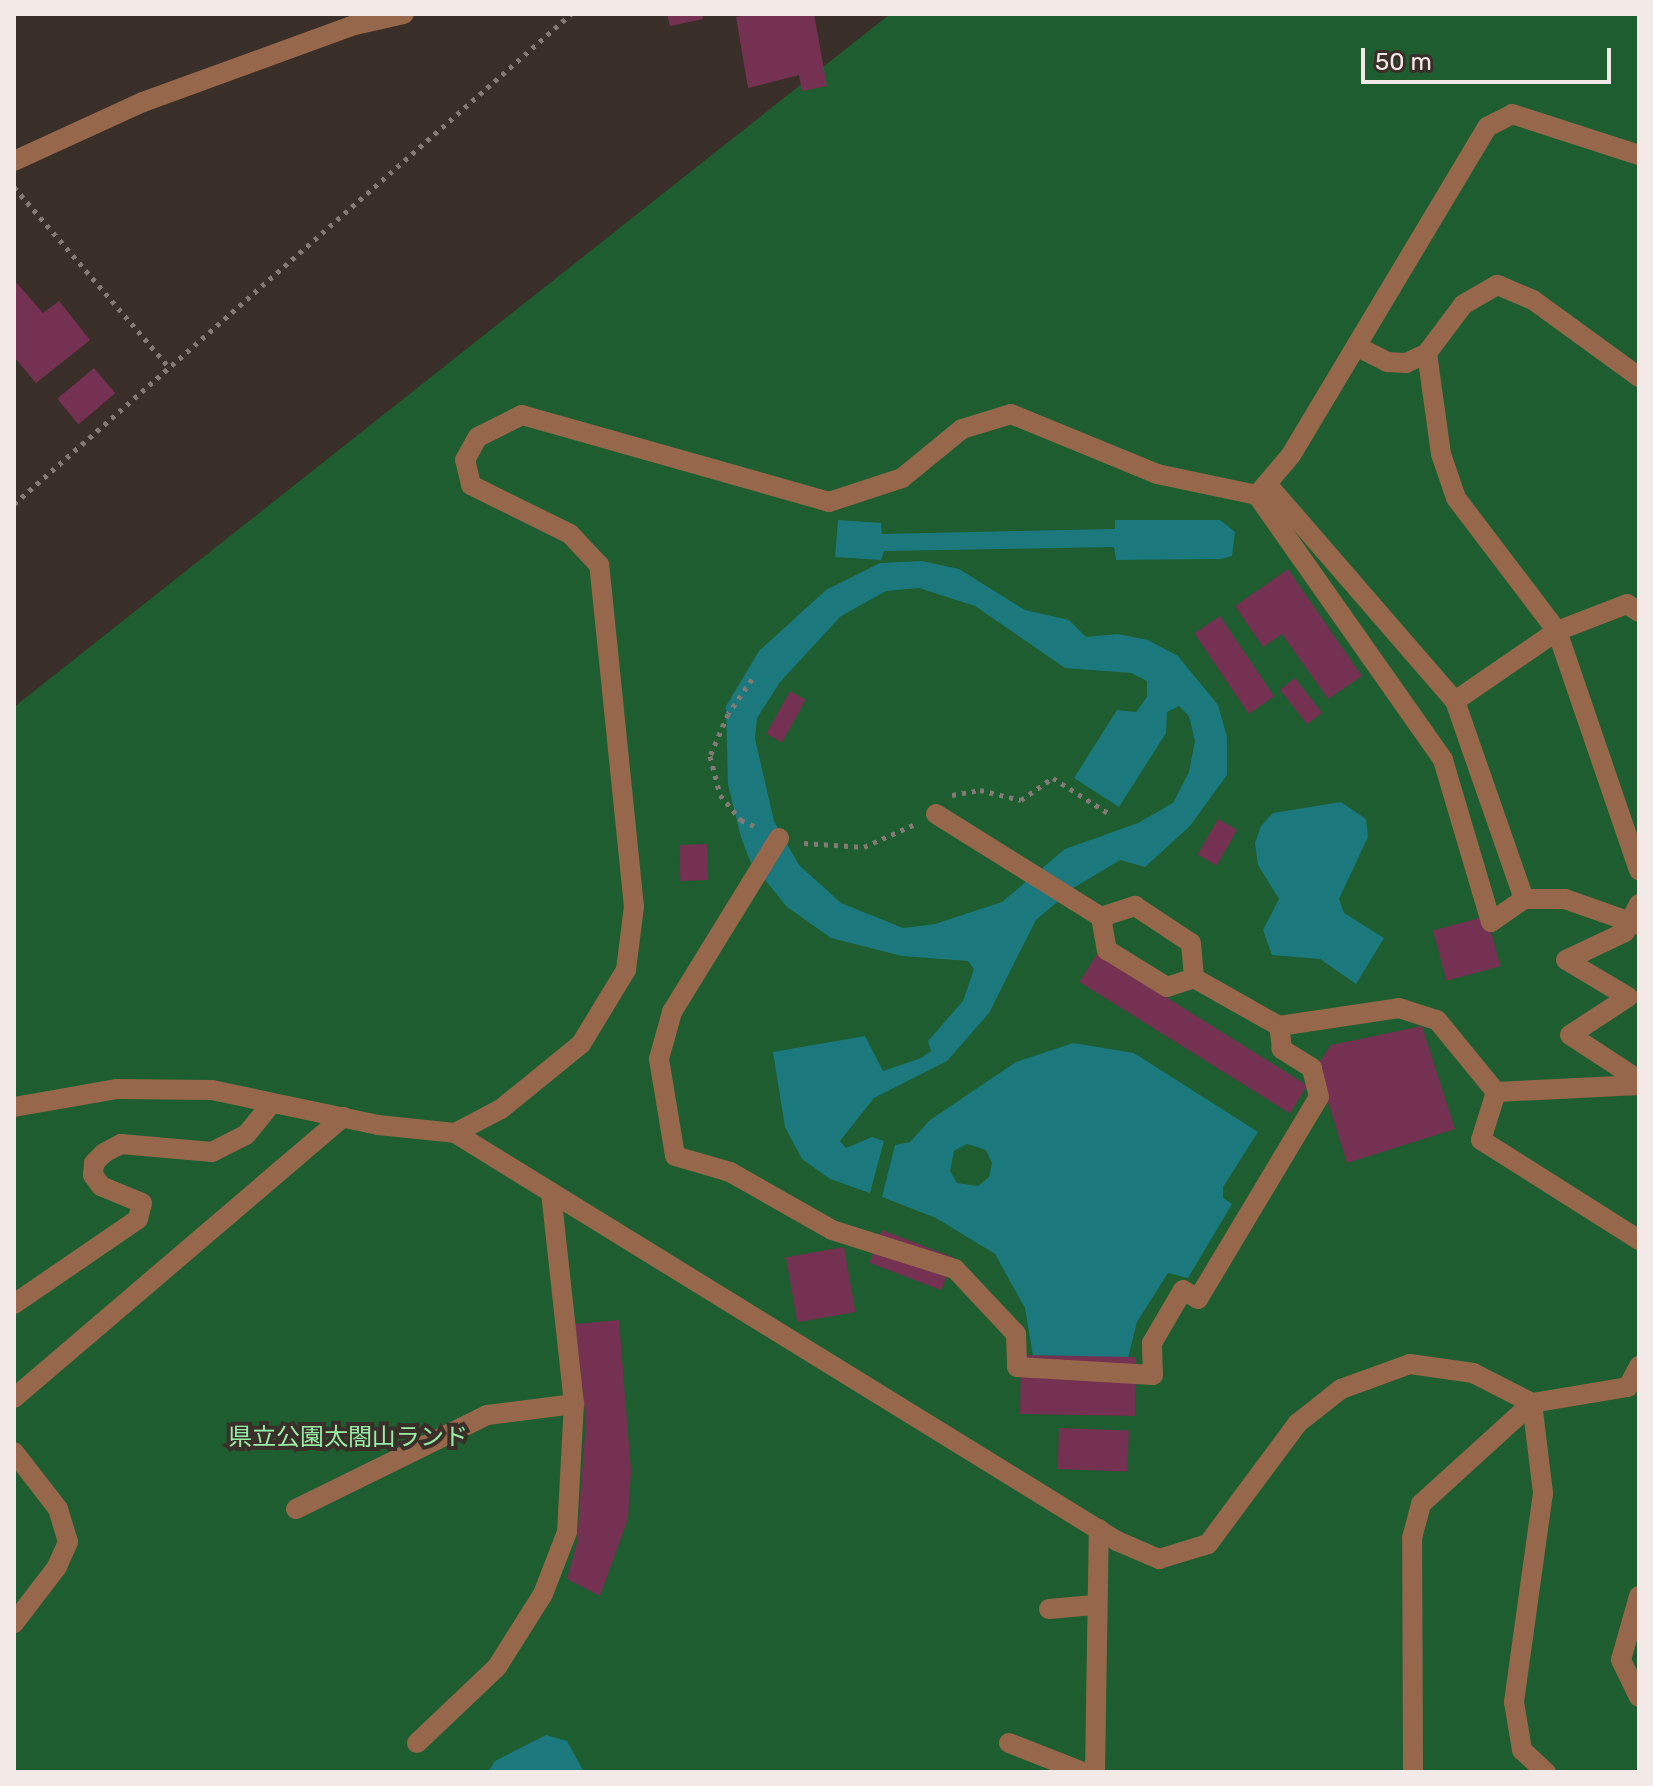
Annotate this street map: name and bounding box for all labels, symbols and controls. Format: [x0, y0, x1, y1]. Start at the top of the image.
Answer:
scale bar [1365, 32, 1615, 82]
text: 50 m [1375, 48, 1432, 76]
park label: 県立公園太閤山ランド [228, 1424, 468, 1452]

